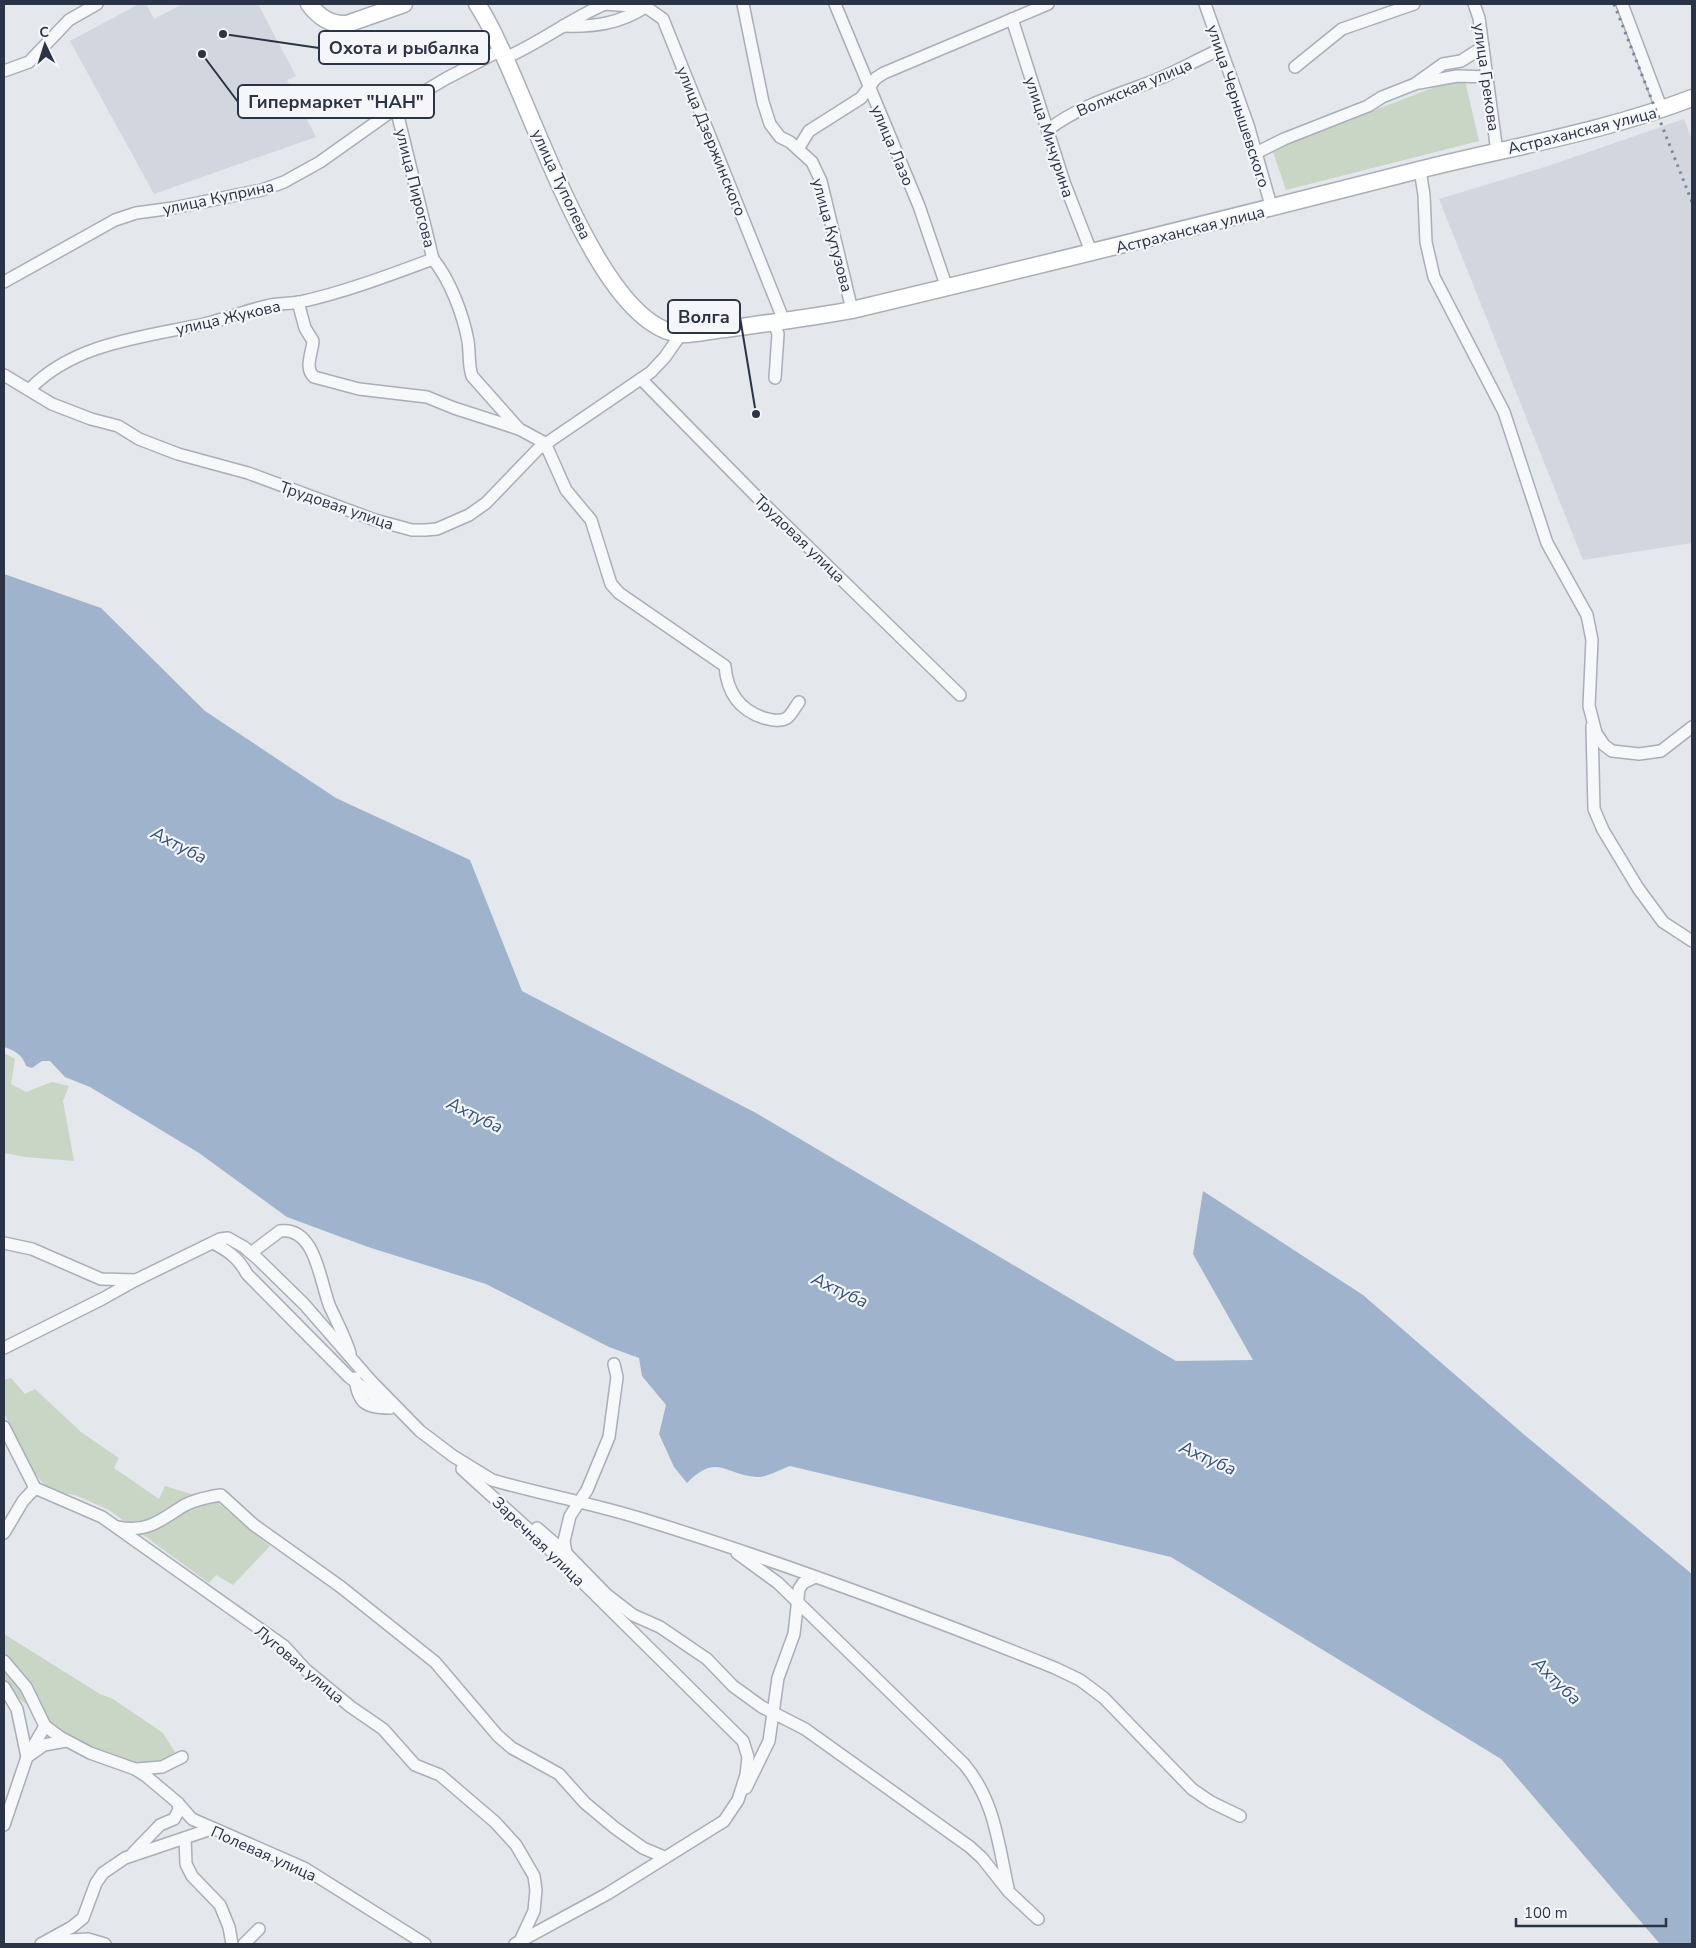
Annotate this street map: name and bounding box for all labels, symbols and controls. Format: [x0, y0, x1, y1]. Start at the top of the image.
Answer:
north arrow [20, 20, 70, 70]
street label: улица Чернышевского [1201, 22, 1275, 191]
street label: улица Грекова [1468, 22, 1504, 133]
text: С [39, 23, 50, 42]
callout: Охота и рыбалка [319, 31, 489, 64]
text: Охота и рыбалка [329, 36, 479, 60]
street label: Волжская улица [1073, 54, 1196, 122]
street label: улица Дзержинского [671, 63, 751, 220]
street label: улица Мичурина [1019, 74, 1079, 201]
callout: Гипермаркет "НАН" [238, 85, 434, 118]
text: Гипермаркет "НАН" [248, 90, 424, 114]
street label: улица Лазо [865, 101, 919, 189]
street label: Астраханская улица [1505, 102, 1659, 160]
street label: улица Пирогова [390, 126, 440, 250]
street label: улица Туполева [526, 126, 596, 243]
street label: улица Куприна [161, 175, 276, 221]
street label: улица Кутузова [806, 176, 858, 295]
street label: Астраханская улица [1113, 201, 1267, 259]
street label: улица Жукова [174, 295, 283, 341]
callout: Волга [668, 300, 740, 333]
text: Волга [678, 305, 730, 329]
street label: Трудовая улица [277, 476, 397, 536]
street label: Трудовая улица [749, 489, 850, 588]
water label: Ахтуба [146, 820, 211, 869]
water label: Ахтуба [442, 1091, 507, 1139]
water label: Ахтуба [807, 1266, 872, 1314]
water label: Ахтуба [1175, 1434, 1240, 1481]
street label: Заречная улица [487, 1492, 590, 1592]
street label: Луговая улица [250, 1621, 349, 1709]
water label: Ахтуба [1526, 1651, 1587, 1710]
street label: Полевая улица [207, 1821, 320, 1887]
scale bar [1516, 1896, 1666, 1928]
text: 100 m [1524, 1903, 1568, 1923]

